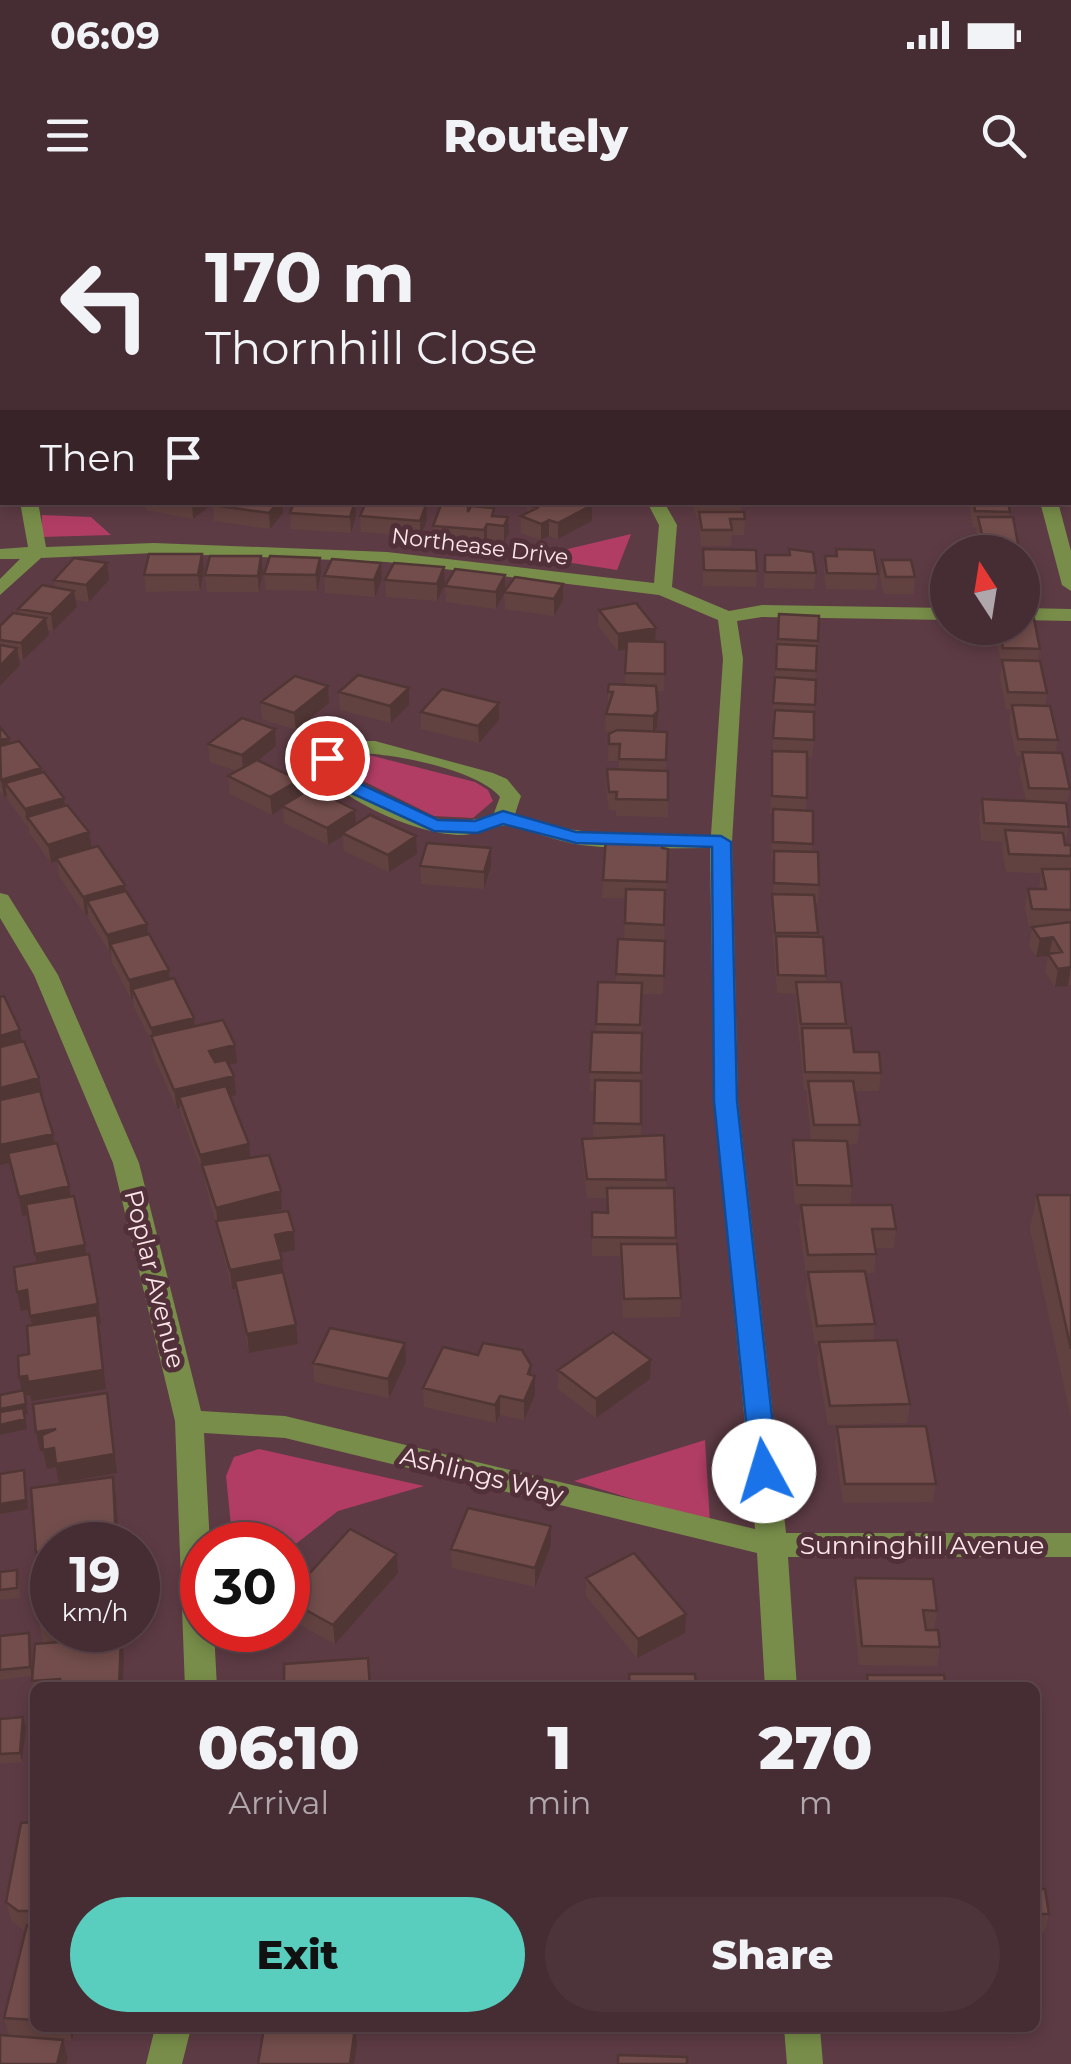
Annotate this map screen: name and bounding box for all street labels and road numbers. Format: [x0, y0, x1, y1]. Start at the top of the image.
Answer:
street label: Northease Drive [390, 522, 570, 571]
street label: Poplar Avenue [118, 1187, 192, 1371]
street label: Ashlings Way [397, 1440, 567, 1510]
street label: Sunninghill Avenue [800, 1530, 1044, 1560]

